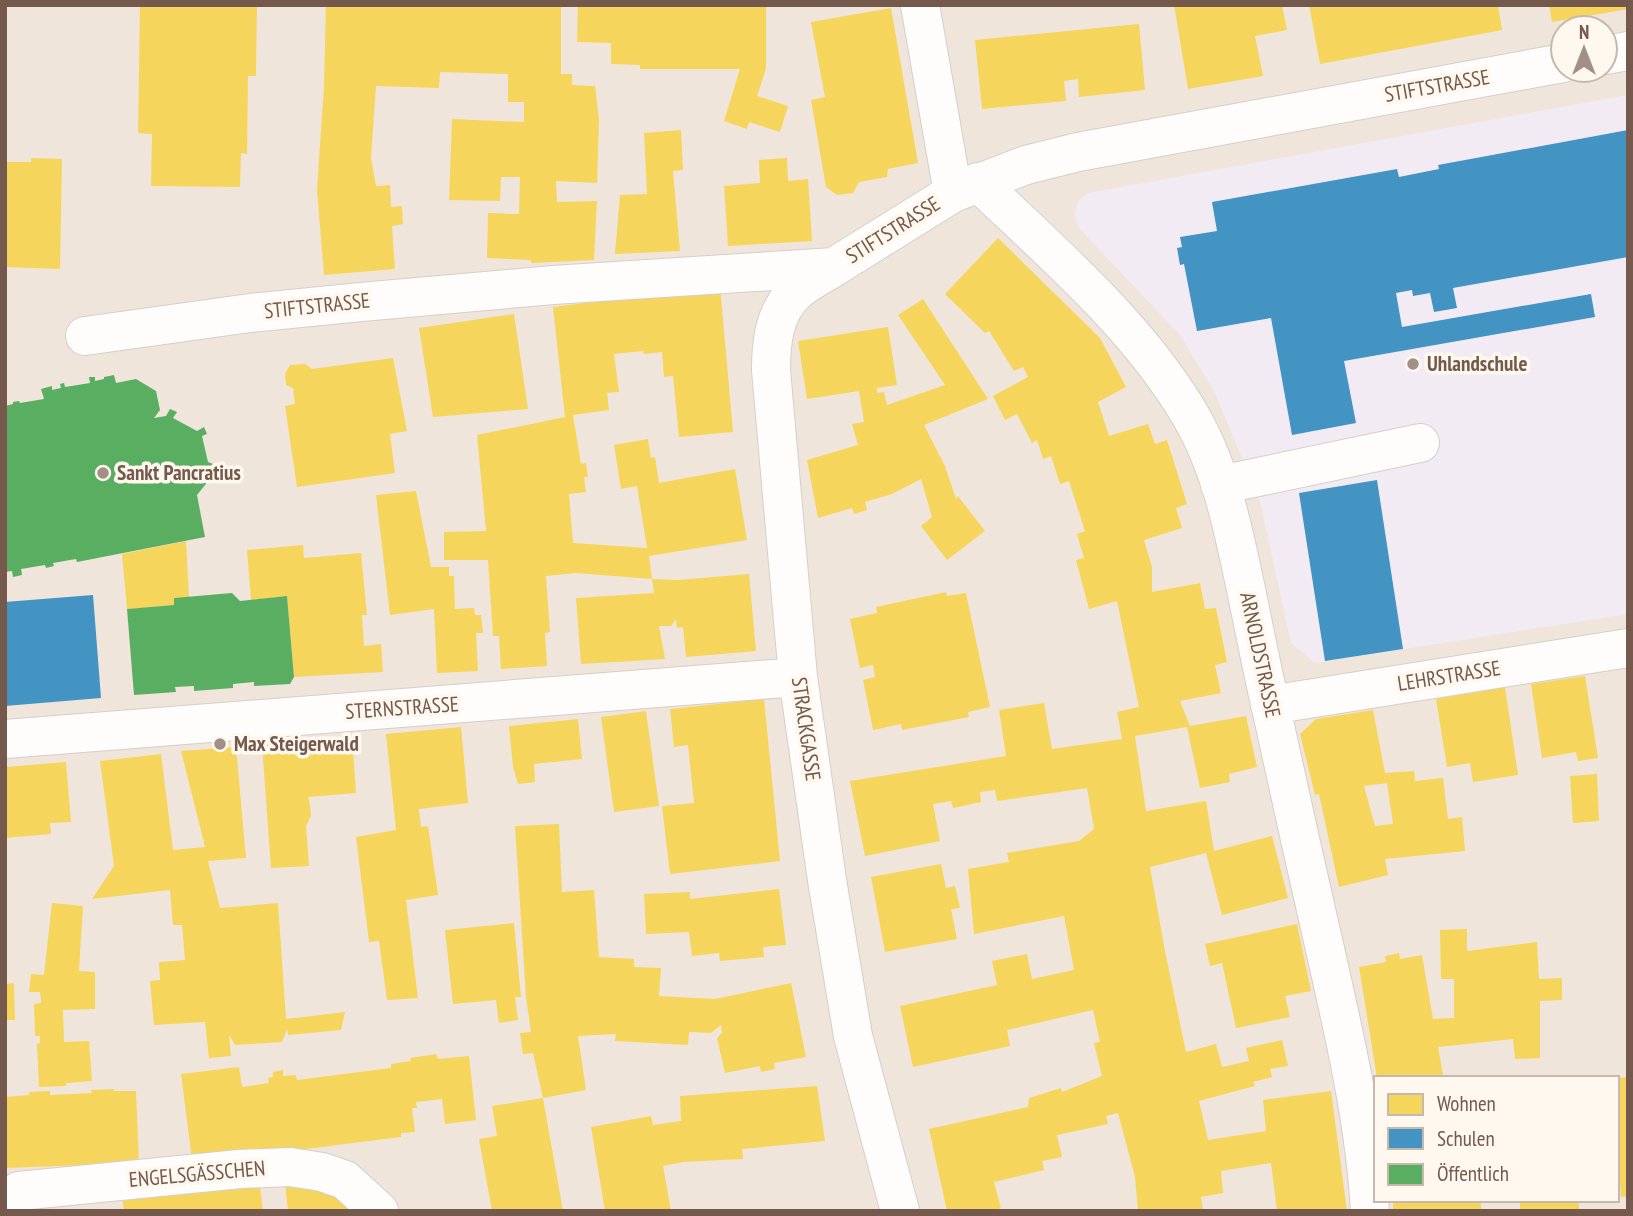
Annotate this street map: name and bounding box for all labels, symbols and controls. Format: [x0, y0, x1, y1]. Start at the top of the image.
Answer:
north arrow [1549, 14, 1619, 84]
text: N [1579, 20, 1589, 44]
street label: STIFTSTRASSE [1382, 63, 1492, 108]
street label: STIFTSTRASSE [841, 190, 945, 269]
street label: STIFTSTRASSE [263, 287, 371, 324]
place label: Uhlandschule [1427, 350, 1527, 377]
marker: Uhlandschule [1405, 356, 1421, 372]
place label: Sankt Pancratius [117, 459, 241, 486]
marker: Sankt Pancratius [95, 465, 111, 481]
street label: ARNOLDSTRASSE [1234, 590, 1287, 720]
street label: LEHRSTRASSE [1395, 654, 1502, 697]
street label: STRACKGASSE [786, 675, 827, 782]
street label: STERNSTRASSE [344, 690, 460, 725]
place label: Max Steigerwald [234, 730, 359, 757]
marker: Max Steigerwald [212, 736, 228, 752]
legend [1374, 1076, 1619, 1202]
text: Wohnen [1437, 1090, 1496, 1117]
text: Schulen [1437, 1125, 1495, 1152]
street label: ENGELSGÄSSCHEN [128, 1154, 266, 1193]
text: Öffentlich [1437, 1160, 1509, 1187]

